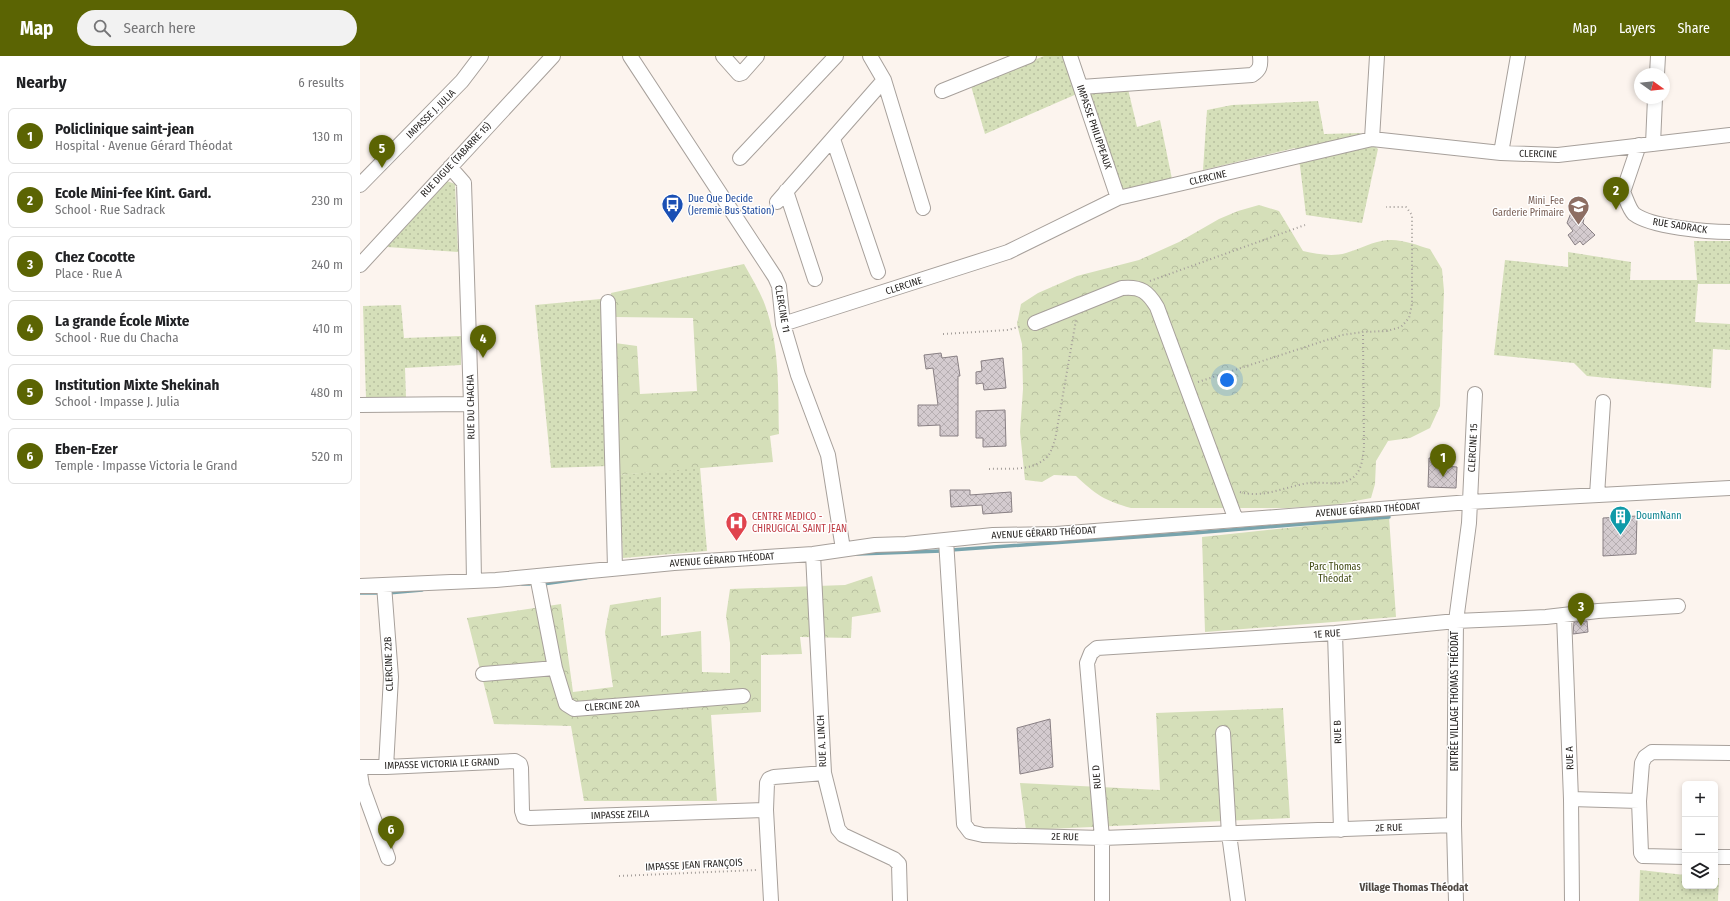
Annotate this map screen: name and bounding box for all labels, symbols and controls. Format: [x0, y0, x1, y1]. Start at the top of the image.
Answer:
search box [77, 10, 357, 46]
text: Map [20, 17, 53, 40]
icon: search [91, 17, 113, 39]
text: Search here [123, 19, 196, 37]
text: Map [1573, 20, 1597, 37]
text: Layers [1619, 20, 1655, 37]
text: Share [1677, 20, 1710, 37]
north arrow [1634, 68, 1670, 104]
text: Nearby [16, 72, 67, 93]
text: 6 results [298, 75, 344, 90]
street label: IMPASSE PHILIPPEAUX [1074, 83, 1114, 171]
street label: IMPASSE J. JULIA [404, 86, 459, 141]
street label: RUE DIGUE (TABARRE 15) [418, 119, 494, 200]
text: Policlinique saint-jean [55, 120, 194, 138]
text: 1 [27, 129, 33, 144]
text: 130 m [312, 129, 343, 144]
pin: 5 [369, 135, 395, 168]
text: Hospital · Avenue Gérard Théodat [55, 138, 233, 153]
street label: CLERCINE [1519, 148, 1557, 160]
street label: CLERCINE [1188, 168, 1228, 188]
pin: 2 [1603, 177, 1629, 210]
text: Ecole Mini-fee Kint. Gard. [55, 184, 211, 202]
bus stop icon: Due Que Decide (Jeremie Bus Station) [659, 192, 685, 225]
text: 2 [27, 193, 33, 208]
text: 230 m [312, 193, 343, 208]
place label: Due Que Decide (Jeremie Bus Station) [688, 193, 774, 217]
school or university icon: Mini_Fee Garderie Primaire [1566, 194, 1592, 227]
place label: Mini_Fee Garderie Primaire [1492, 195, 1564, 219]
text: School · Rue Sadrack [55, 202, 165, 217]
street label: RUE SADRACK [1652, 216, 1709, 236]
text: Chez Cocotte [55, 248, 135, 266]
text: 3 [27, 257, 33, 272]
text: 240 m [311, 257, 343, 272]
text: Place · Rue A [55, 266, 122, 281]
street label: CLERCINE [884, 274, 924, 298]
street label: CLERCINE 11 [772, 284, 792, 334]
text: La grande École Mixte [55, 312, 189, 330]
text: 4 [27, 321, 33, 336]
text: 410 m [313, 321, 343, 336]
pin: 4 [470, 325, 496, 358]
text: School · Rue du Chacha [55, 330, 179, 345]
your location [1217, 370, 1237, 390]
street label: RUE DU CHACHA [464, 374, 478, 440]
text: Institution Mixte Shekinah [55, 376, 219, 394]
text: 5 [27, 385, 33, 400]
text: 480 m [310, 385, 343, 400]
text: School · Impasse J. Julia [55, 394, 180, 409]
street label: CLERCINE 15 [1466, 423, 1480, 473]
text: Eben-Ezer [55, 440, 118, 458]
pin: 1 [1430, 444, 1456, 477]
text: 6 [27, 449, 33, 464]
text: 520 m [312, 449, 343, 464]
text: Temple · Impasse Victoria le Grand [55, 458, 237, 473]
street label: AVENUE GÉRARD THÉODAT [1315, 498, 1421, 520]
building icon: DoumNann [1607, 503, 1633, 536]
hospital icon: CENTRE MEDICO - CHIRUGICAL SAINT JEAN [724, 510, 750, 543]
place label: DoumNann [1636, 510, 1682, 522]
place label: CENTRE MEDICO - CHIRUGICAL SAINT JEAN [752, 511, 847, 535]
street label: AVENUE GÉRARD THÉODAT [991, 522, 1097, 542]
street label: AVENUE GÉRARD THÉODAT [669, 548, 775, 570]
park label: Parc Thomas Théodat [1309, 561, 1361, 585]
pin: 3 [1568, 593, 1594, 626]
street label: 1E RUE [1313, 627, 1341, 641]
street label: ENTRÉE VILLAGE THOMAS THÉODAT [1447, 630, 1461, 771]
street label: CLERCINE 22B [382, 636, 396, 692]
street label: CLERCINE 20A [584, 698, 641, 714]
street label: RUE A. LINCH [815, 715, 829, 767]
street label: RUE B [1332, 719, 1344, 744]
street label: RUE A [1564, 745, 1576, 770]
street label: IMPASSE VICTORIA LE GRAND [384, 756, 500, 772]
street label: RUE D [1090, 764, 1104, 790]
map controls [1682, 781, 1718, 889]
button: + [1682, 781, 1718, 817]
street label: IMPASSE ZEILA [591, 808, 650, 822]
pin: 6 [378, 816, 404, 849]
button: − [1682, 817, 1718, 853]
street label: 2E RUE [1375, 822, 1403, 834]
street label: 2E RUE [1051, 831, 1079, 843]
button: layers [1682, 853, 1718, 889]
street label: IMPASSE JEAN FRANÇOIS [645, 856, 743, 874]
district label: Village Thomas Théodat [1359, 881, 1469, 894]

